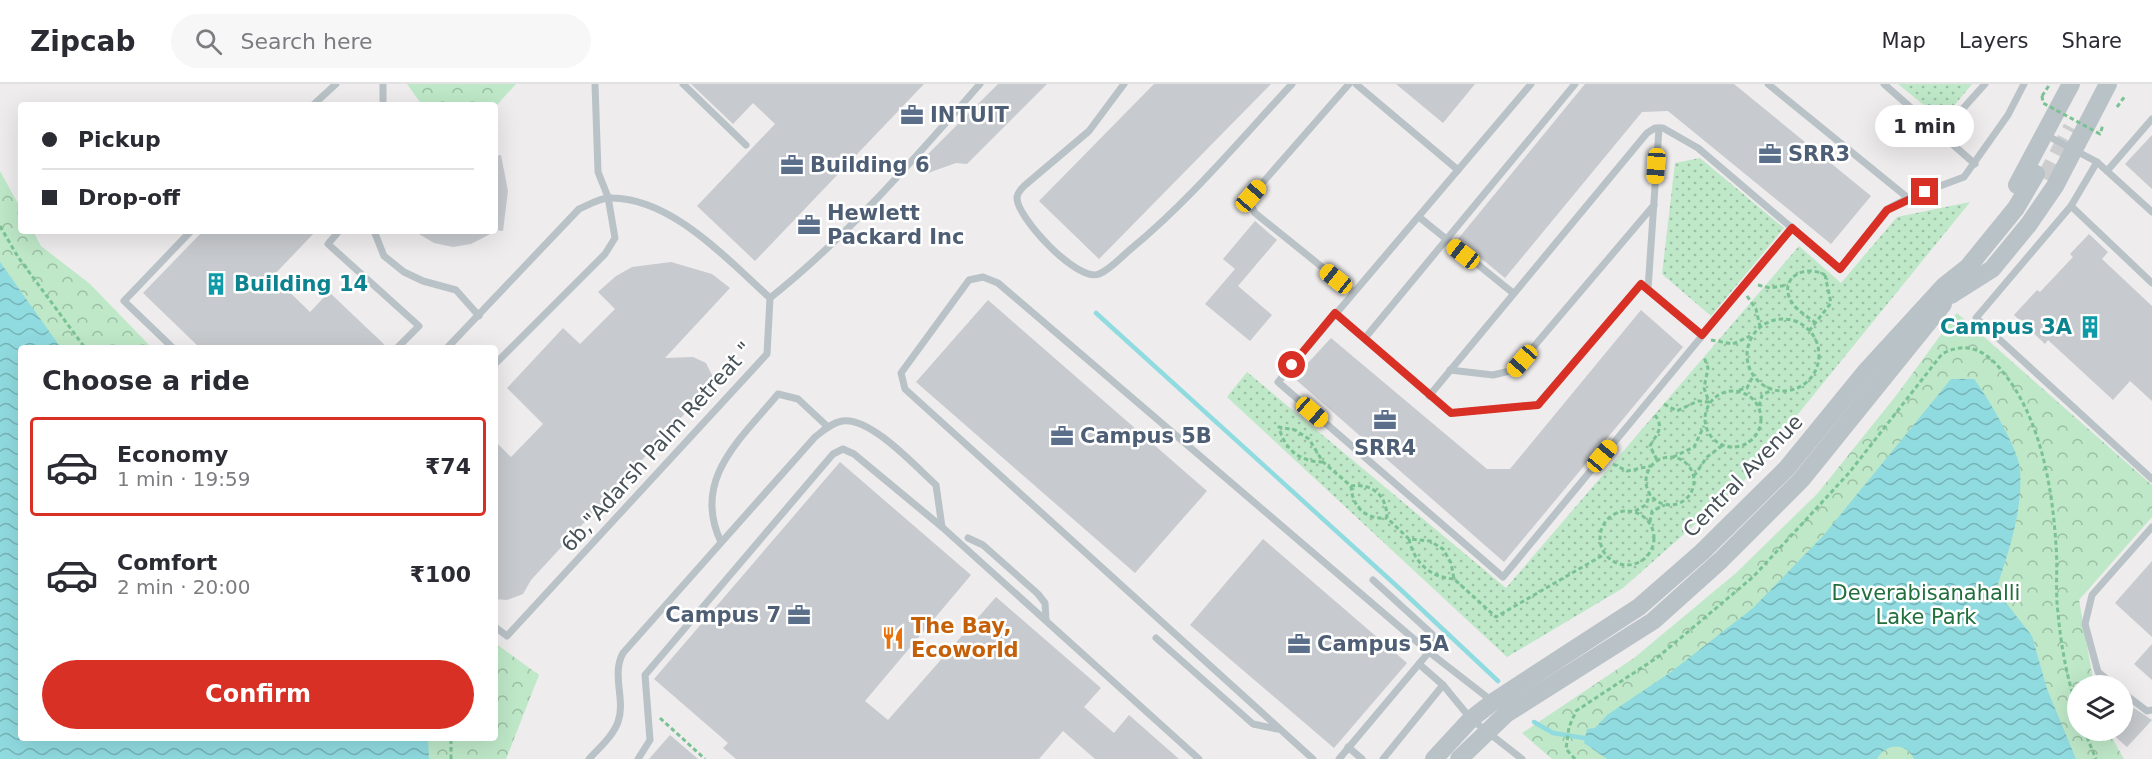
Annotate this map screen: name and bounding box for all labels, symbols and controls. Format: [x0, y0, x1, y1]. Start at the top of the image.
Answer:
search box [171, 14, 591, 68]
text: Zipcab [30, 25, 135, 58]
icon: search [192, 25, 225, 58]
text: Search here [240, 29, 373, 54]
text: Map [1882, 29, 1926, 53]
text: Layers [1959, 29, 2028, 53]
text: Share [2061, 29, 2122, 53]
office icon: INTUIT [899, 102, 925, 128]
place label: INTUIT [930, 103, 1010, 127]
callout: 1 min [1876, 105, 1974, 147]
text: 1 min [1893, 114, 1956, 138]
text: Pickup [78, 127, 161, 152]
office icon: SRR3 [1757, 141, 1783, 167]
place label: SRR3 [1788, 142, 1850, 166]
car [1646, 147, 1666, 185]
office icon: Building 6 [779, 152, 805, 178]
place label: Building 6 [810, 153, 930, 177]
car [1232, 177, 1270, 215]
route end [1911, 178, 1938, 205]
text: Drop-off [78, 185, 180, 210]
place label: Hewlett Packard Inc [827, 201, 965, 249]
office icon: Hewlett Packard Inc [796, 212, 822, 238]
car [1443, 236, 1483, 272]
car [1316, 261, 1356, 297]
building icon: Building 14 [203, 271, 229, 297]
place label: Building 14 [234, 272, 368, 296]
building icon: Campus 3A [2077, 314, 2103, 340]
place label: Campus 3A [1940, 315, 2073, 339]
street label: 6b,"Adarsh Palm Retreat " [557, 337, 757, 557]
car [1503, 342, 1541, 380]
route start [1278, 351, 1305, 378]
text: Choose a ride [42, 365, 250, 396]
car [1293, 393, 1331, 431]
office icon: SRR4 [1372, 407, 1398, 433]
street label: Central Avenue [1678, 410, 1808, 542]
office icon: Campus 5B [1049, 423, 1075, 449]
place label: Campus 5B [1080, 424, 1212, 448]
place label: SRR4 [1354, 436, 1416, 460]
car [1584, 436, 1620, 476]
icon: car [45, 440, 99, 494]
text: Economy [117, 442, 228, 467]
text: ₹74 [425, 454, 471, 479]
text: 1 min · 19:59 [117, 467, 251, 491]
icon: car [45, 548, 99, 602]
text: Comfort [117, 550, 217, 575]
text: ₹100 [410, 562, 471, 587]
text: 2 min · 20:00 [117, 575, 251, 599]
park label: Deverabisanahalli Lake Park [1832, 581, 2020, 629]
office icon: Campus 7 [786, 602, 812, 628]
place label: Campus 7 [665, 603, 781, 627]
place label: The Bay, Ecoworld [911, 614, 1019, 662]
restaurant icon: The Bay, Ecoworld [880, 625, 906, 651]
office icon: Campus 5A [1286, 631, 1312, 657]
place label: Campus 5A [1317, 632, 1450, 656]
button: Confirm [42, 660, 474, 729]
map controls [2067, 675, 2133, 741]
button: layers [2067, 675, 2133, 741]

